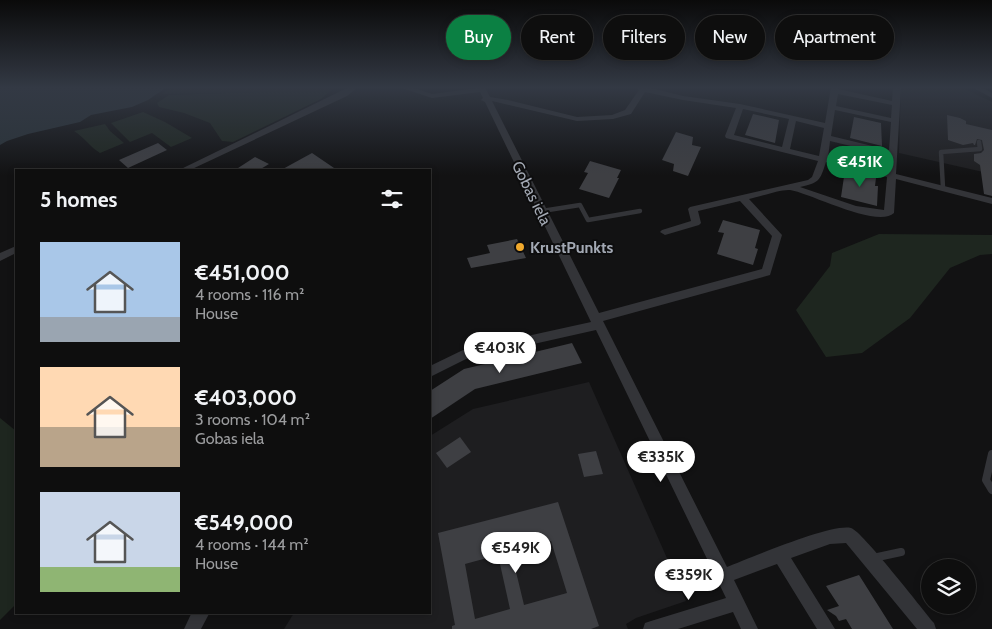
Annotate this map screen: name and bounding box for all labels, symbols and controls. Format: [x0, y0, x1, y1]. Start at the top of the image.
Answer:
chip: Buy [446, 15, 511, 60]
chip: Rent [521, 15, 593, 60]
chip: Filters [603, 15, 685, 60]
chip: New [695, 15, 765, 60]
chip: Apartment [775, 15, 894, 60]
pin: €451K [825, 146, 895, 188]
text: €451K [838, 152, 882, 171]
street label: Gobas iela [508, 158, 555, 229]
icon: filters [378, 185, 406, 213]
text: 5 homes [40, 187, 118, 212]
place label: KrustPunkts [530, 238, 614, 257]
marker: KrustPunkts [514, 241, 526, 253]
text: €451,000 [195, 260, 290, 285]
icon: home [80, 262, 140, 322]
text: 4 rooms · 116 m² [195, 285, 304, 304]
text: House [195, 304, 238, 323]
pin: €403K [465, 332, 535, 374]
text: €403K [475, 338, 525, 357]
text: €403,000 [195, 385, 297, 410]
icon: home [80, 387, 140, 447]
text: 3 rooms · 104 m² [195, 410, 310, 429]
text: Gobas iela [195, 429, 264, 448]
pin: €335K [626, 440, 696, 483]
text: €335K [638, 447, 684, 466]
text: €549,000 [195, 510, 293, 535]
icon: home [80, 512, 140, 572]
pin: €549K [481, 532, 551, 574]
text: 4 rooms · 144 m² [195, 535, 309, 554]
text: €549K [492, 538, 540, 557]
text: House [195, 554, 238, 573]
pin: €359K [654, 558, 724, 601]
map controls [921, 559, 976, 614]
button: layers [921, 559, 976, 614]
text: €359K [666, 565, 712, 584]

